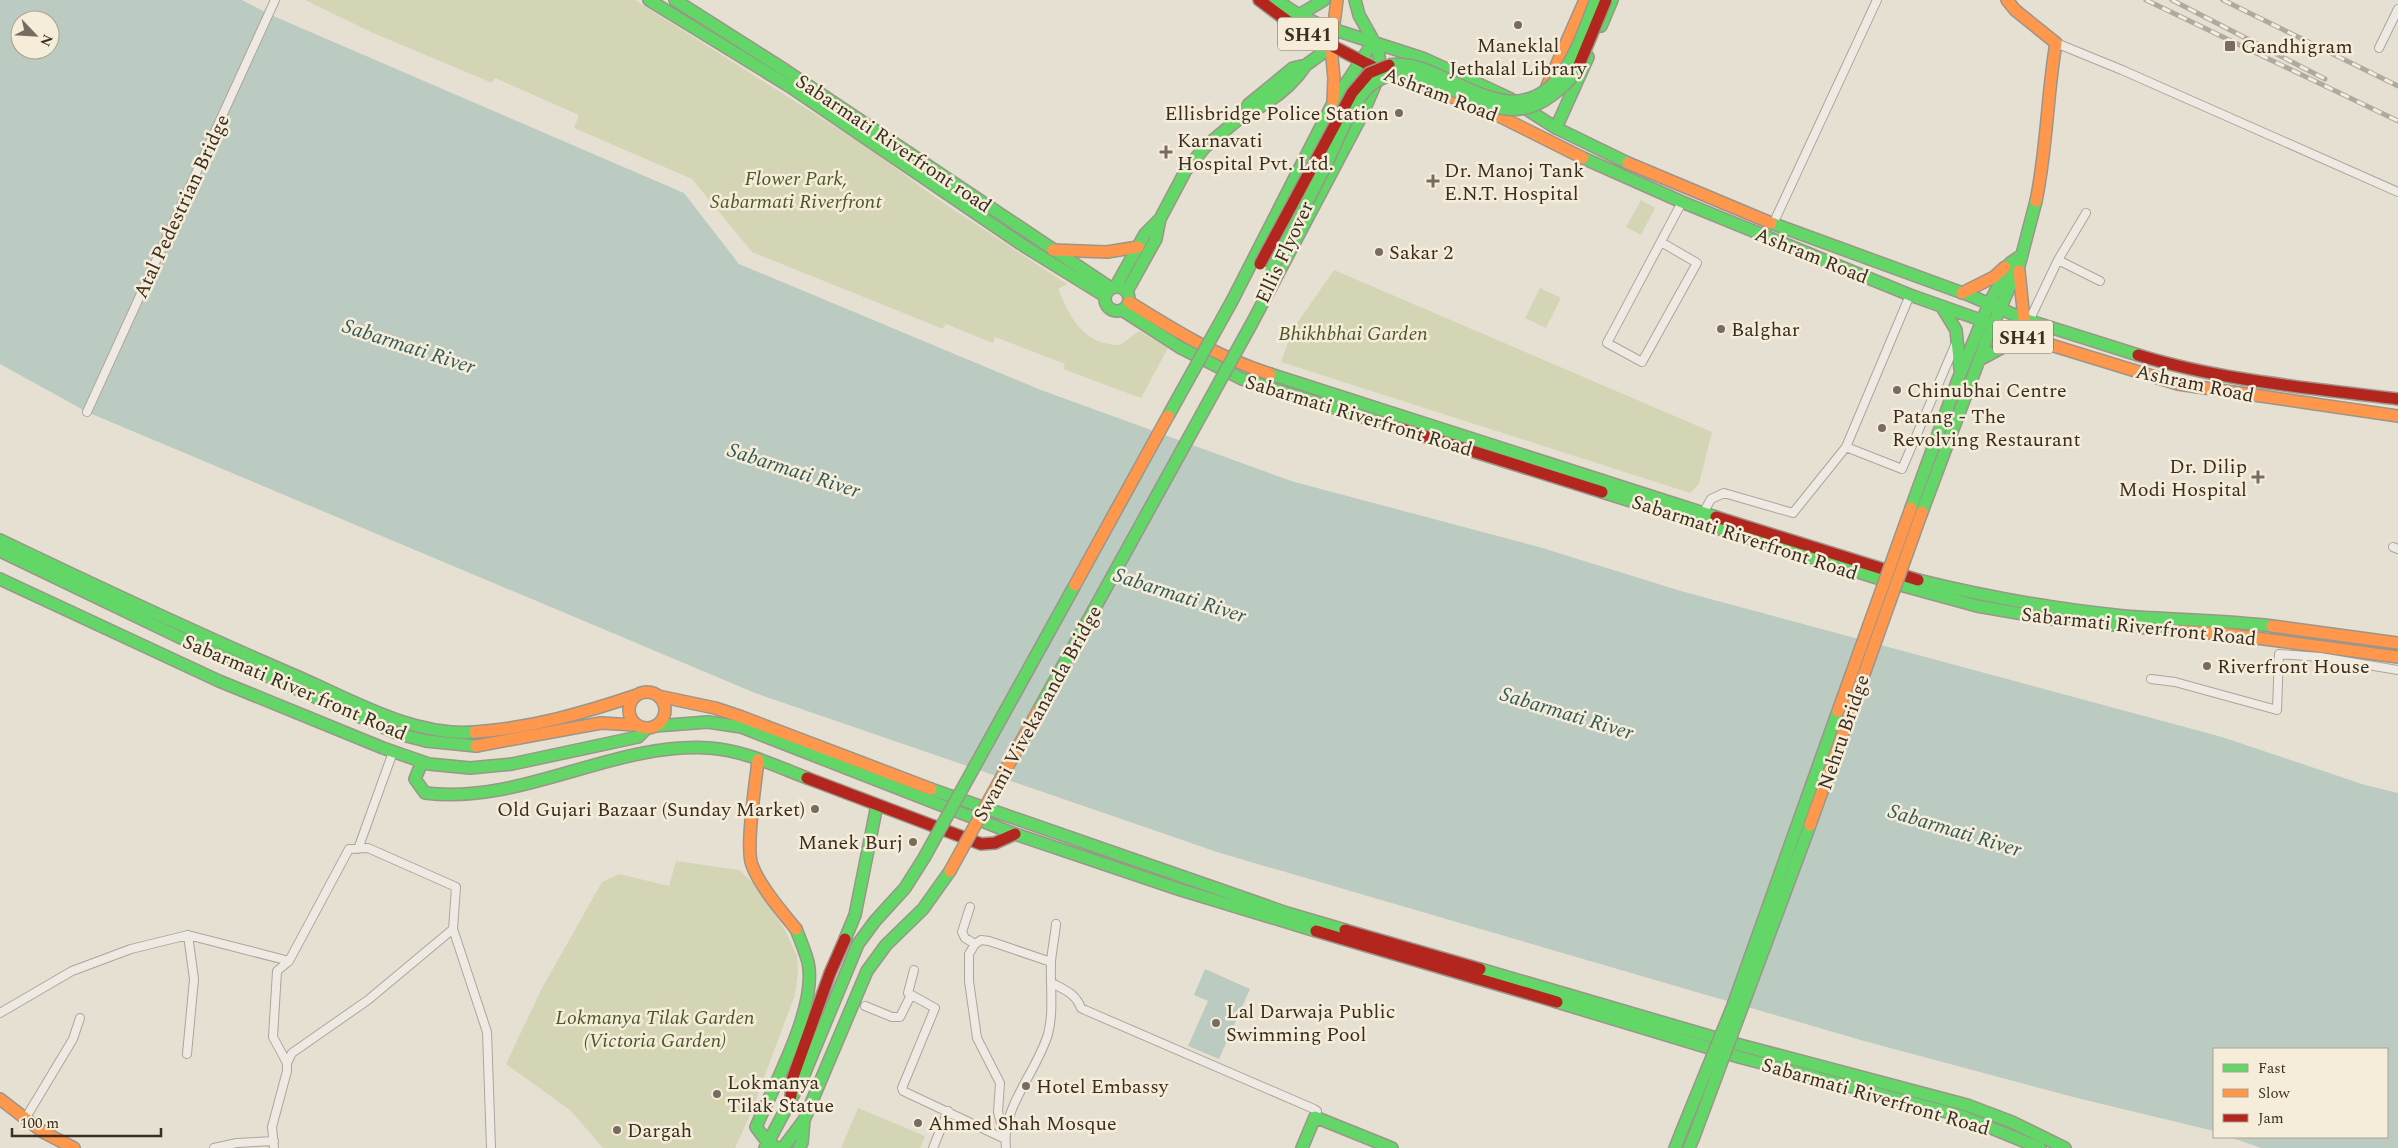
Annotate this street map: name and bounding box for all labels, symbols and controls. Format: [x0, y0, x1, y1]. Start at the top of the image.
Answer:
north arrow [10, 10, 60, 60]
road number: SH41 [1278, 18, 1338, 50]
marker: Maneklal Jethalal Library [1512, 19, 1524, 31]
text: N [34, 31, 58, 50]
place label: Maneklal Jethalal Library [1449, 31, 1588, 84]
place label: Gandhigram [2241, 32, 2353, 62]
marker: Gandhigram [2223, 39, 2237, 53]
street label: Ashram Road [1379, 59, 1502, 130]
street label: Sabarmati Riverfront road [789, 67, 998, 221]
place label: Ellisbridge Police Station [1165, 99, 1389, 129]
marker: Ellisbridge Police Station [1393, 107, 1405, 119]
street label: Atal Pedestrian Bridge [126, 109, 238, 303]
place label: Karnavati Hospital Pvt. Ltd. [1177, 126, 1334, 179]
marker: Karnavati Hospital Pvt. Ltd. [1159, 145, 1173, 159]
place label: Dr. Manoj Tank E.N.T. Hospital [1444, 156, 1584, 209]
park label: Flower Park, Sabarmati Riverfront [710, 164, 882, 217]
marker: Dr. Manoj Tank E.N.T. Hospital [1426, 174, 1440, 188]
street label: Ellis Flyover [1248, 196, 1322, 309]
street label: Ashram Road [1750, 219, 1873, 292]
place label: Sakar 2 [1389, 238, 1453, 268]
marker: Sakar 2 [1373, 246, 1385, 258]
water label: Sabarmati River [338, 310, 480, 384]
place label: Balghar [1731, 315, 1800, 345]
park label: Bhikhbhai Garden [1278, 319, 1428, 349]
road number: SH41 [1993, 321, 2053, 354]
marker: Balghar [1715, 323, 1727, 335]
street label: Ashram Road [2133, 357, 2257, 411]
street label: Sabarmati Riverfront Road [1241, 367, 1476, 465]
place label: Chinubhai Centre [1907, 376, 2067, 406]
marker: Chinubhai Centre [1891, 384, 1903, 396]
place label: Patang - The Revolving Restaurant [1892, 402, 2081, 455]
marker: Patang - The Revolving Restaurant [1876, 422, 1888, 434]
water label: Sabarmati River [723, 434, 865, 508]
place label: Dr. Dilip Modi Hospital [2119, 452, 2247, 505]
marker: Dr. Dilip Modi Hospital [2251, 470, 2265, 484]
street label: Sabarmati Riverfront Road [1628, 487, 1862, 589]
water label: Sabarmati River [1109, 559, 1251, 633]
street label: Swami Vivekananda Bridge [966, 600, 1110, 827]
street label: Sabarmati Riverfront Road [2020, 600, 2258, 654]
street label: Sabarmati River front Road [178, 627, 411, 749]
place label: Riverfront House [2217, 652, 2370, 682]
marker: Riverfront House [2201, 660, 2213, 672]
street label: Nehru Bridge [1810, 671, 1878, 794]
water label: Sabarmati River [1496, 678, 1638, 750]
place label: Old Gujari Bazaar (Sunday Market) [497, 795, 805, 825]
water label: Sabarmati River [1884, 795, 2026, 867]
marker: Old Gujari Bazaar (Sunday Market) [809, 803, 821, 815]
place label: Manek Burj [798, 828, 903, 858]
marker: Manek Burj [907, 836, 919, 848]
place label: Lal Darwaja Public Swimming Pool [1226, 997, 1395, 1050]
park label: Lokmanya Tilak Garden (Victoria Garden) [555, 1003, 755, 1056]
marker: Lal Darwaja Public Swimming Pool [1210, 1017, 1222, 1029]
legend [2213, 1048, 2388, 1138]
street label: Sabarmati Riverfront Road [1758, 1050, 1993, 1144]
text: Fast [2258, 1057, 2286, 1080]
place label: Lokmanya Tilak Statue [727, 1068, 834, 1121]
place label: Hotel Embassy [1036, 1072, 1170, 1102]
marker: Hotel Embassy [1020, 1080, 1032, 1092]
text: Slow [2258, 1082, 2290, 1105]
marker: Lokmanya Tilak Statue [711, 1088, 723, 1100]
scale bar [12, 1106, 161, 1138]
text: Jam [2258, 1107, 2284, 1130]
place label: Ahmed Shah Mosque [928, 1109, 1117, 1139]
text: 100 m [20, 1112, 59, 1135]
place label: Dargah [627, 1116, 692, 1146]
marker: Ahmed Shah Mosque [912, 1117, 924, 1129]
marker: Dargah [611, 1124, 623, 1136]

